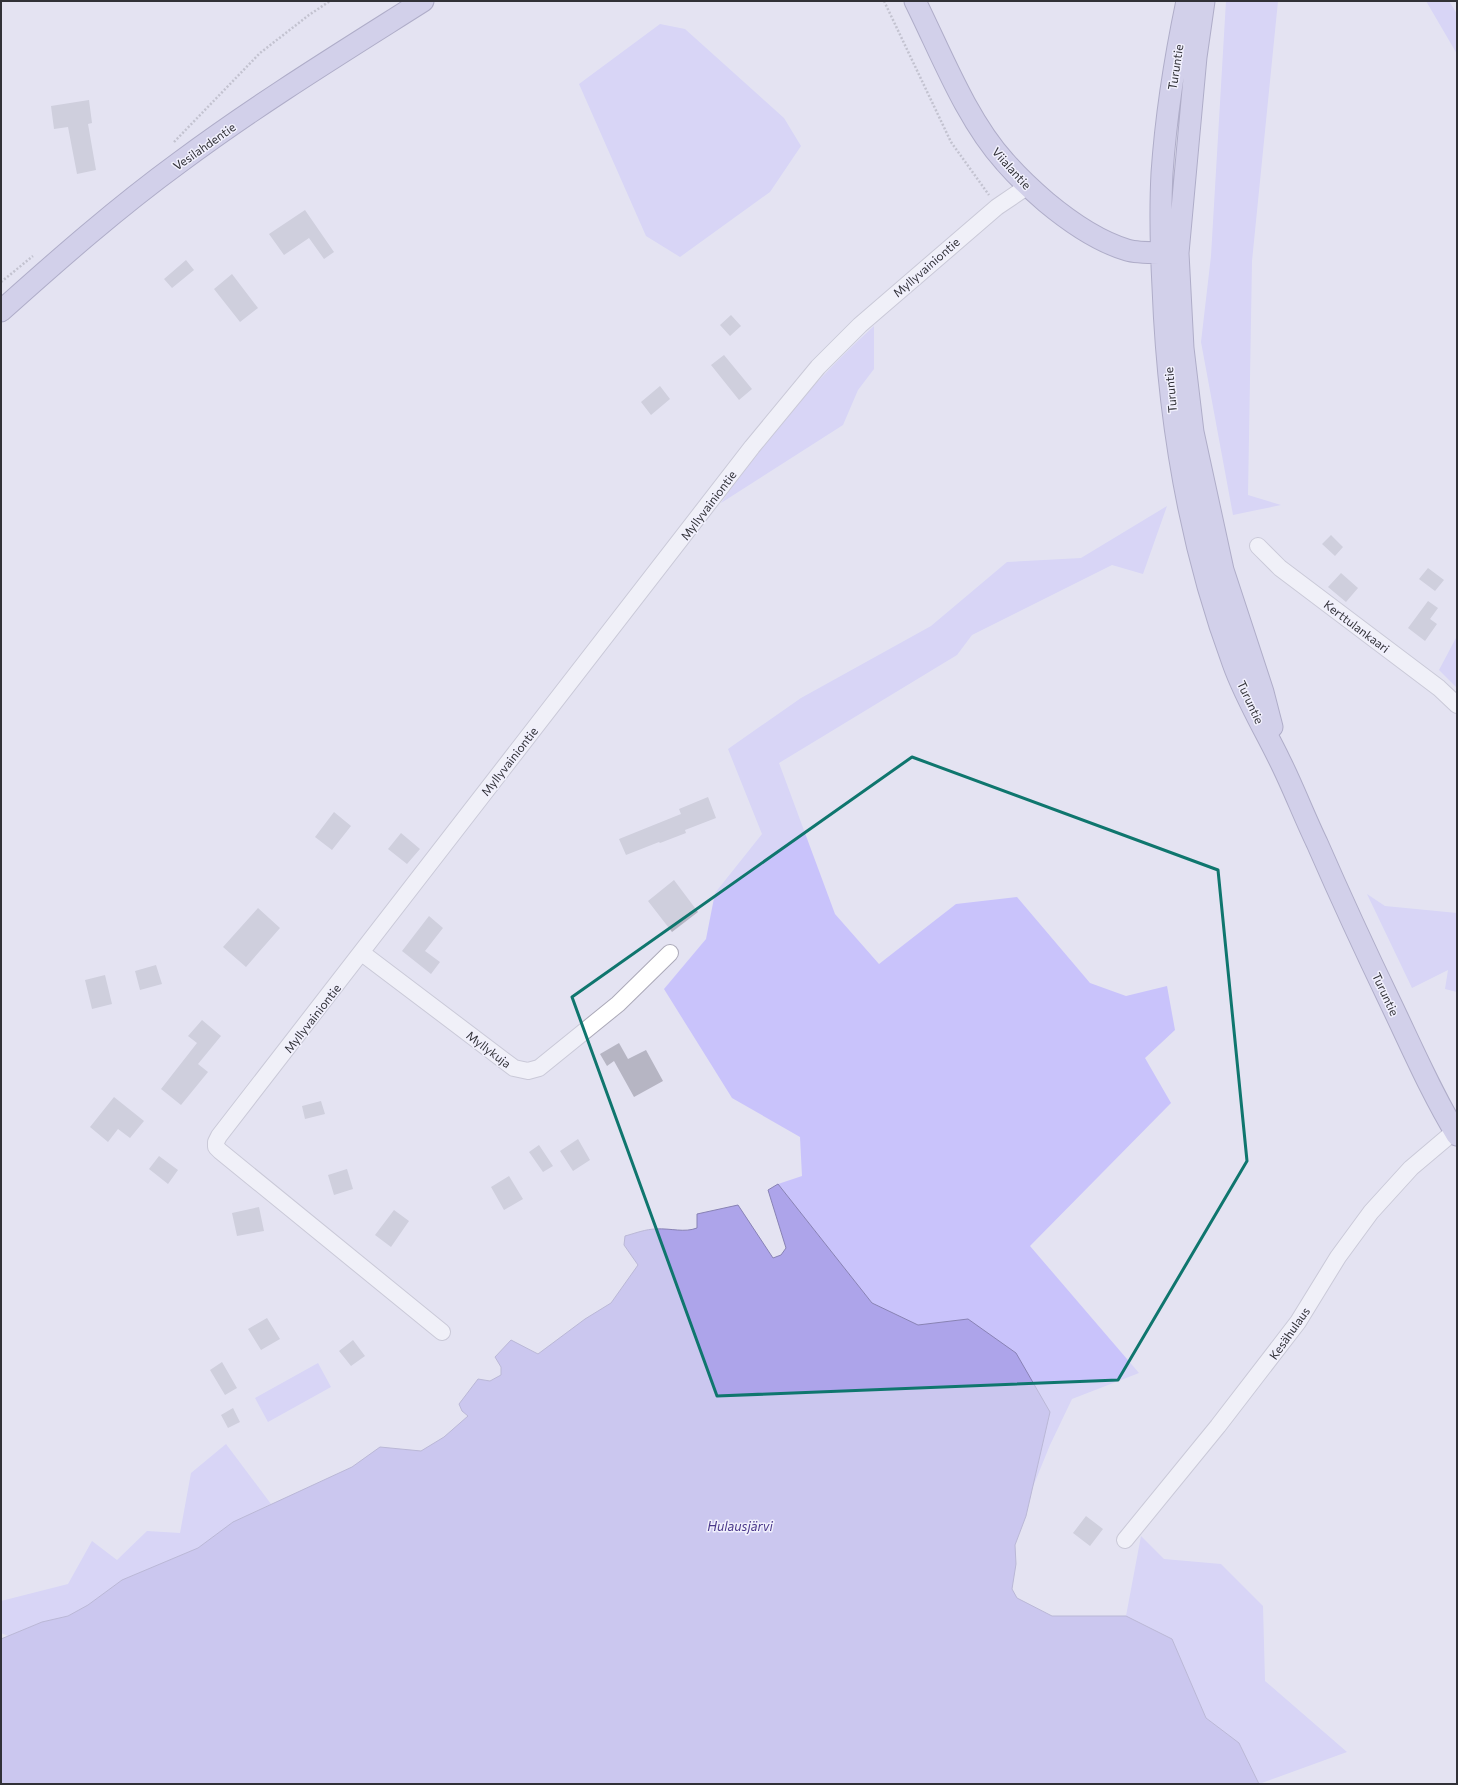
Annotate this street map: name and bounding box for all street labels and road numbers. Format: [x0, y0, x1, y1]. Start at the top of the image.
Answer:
street label: Turuntie [1164, 43, 1186, 91]
street label: Vesilahdentie [170, 119, 238, 173]
street label: Viialantie [990, 144, 1034, 192]
street label: Myllyvainiontie [890, 234, 962, 300]
street label: Turuntie [1161, 366, 1179, 414]
street label: Myllyvainiontie [677, 468, 739, 542]
street label: Kerttulankaari [1321, 597, 1393, 655]
street label: Turuntie [1235, 678, 1267, 726]
street label: Myllyvainiontie [478, 724, 540, 798]
street label: Turuntie [1370, 970, 1402, 1018]
street label: Myllyvainiontie [281, 981, 343, 1055]
street label: Myllykuja [464, 1028, 514, 1070]
street label: Kesähulaus [1266, 1304, 1312, 1362]

